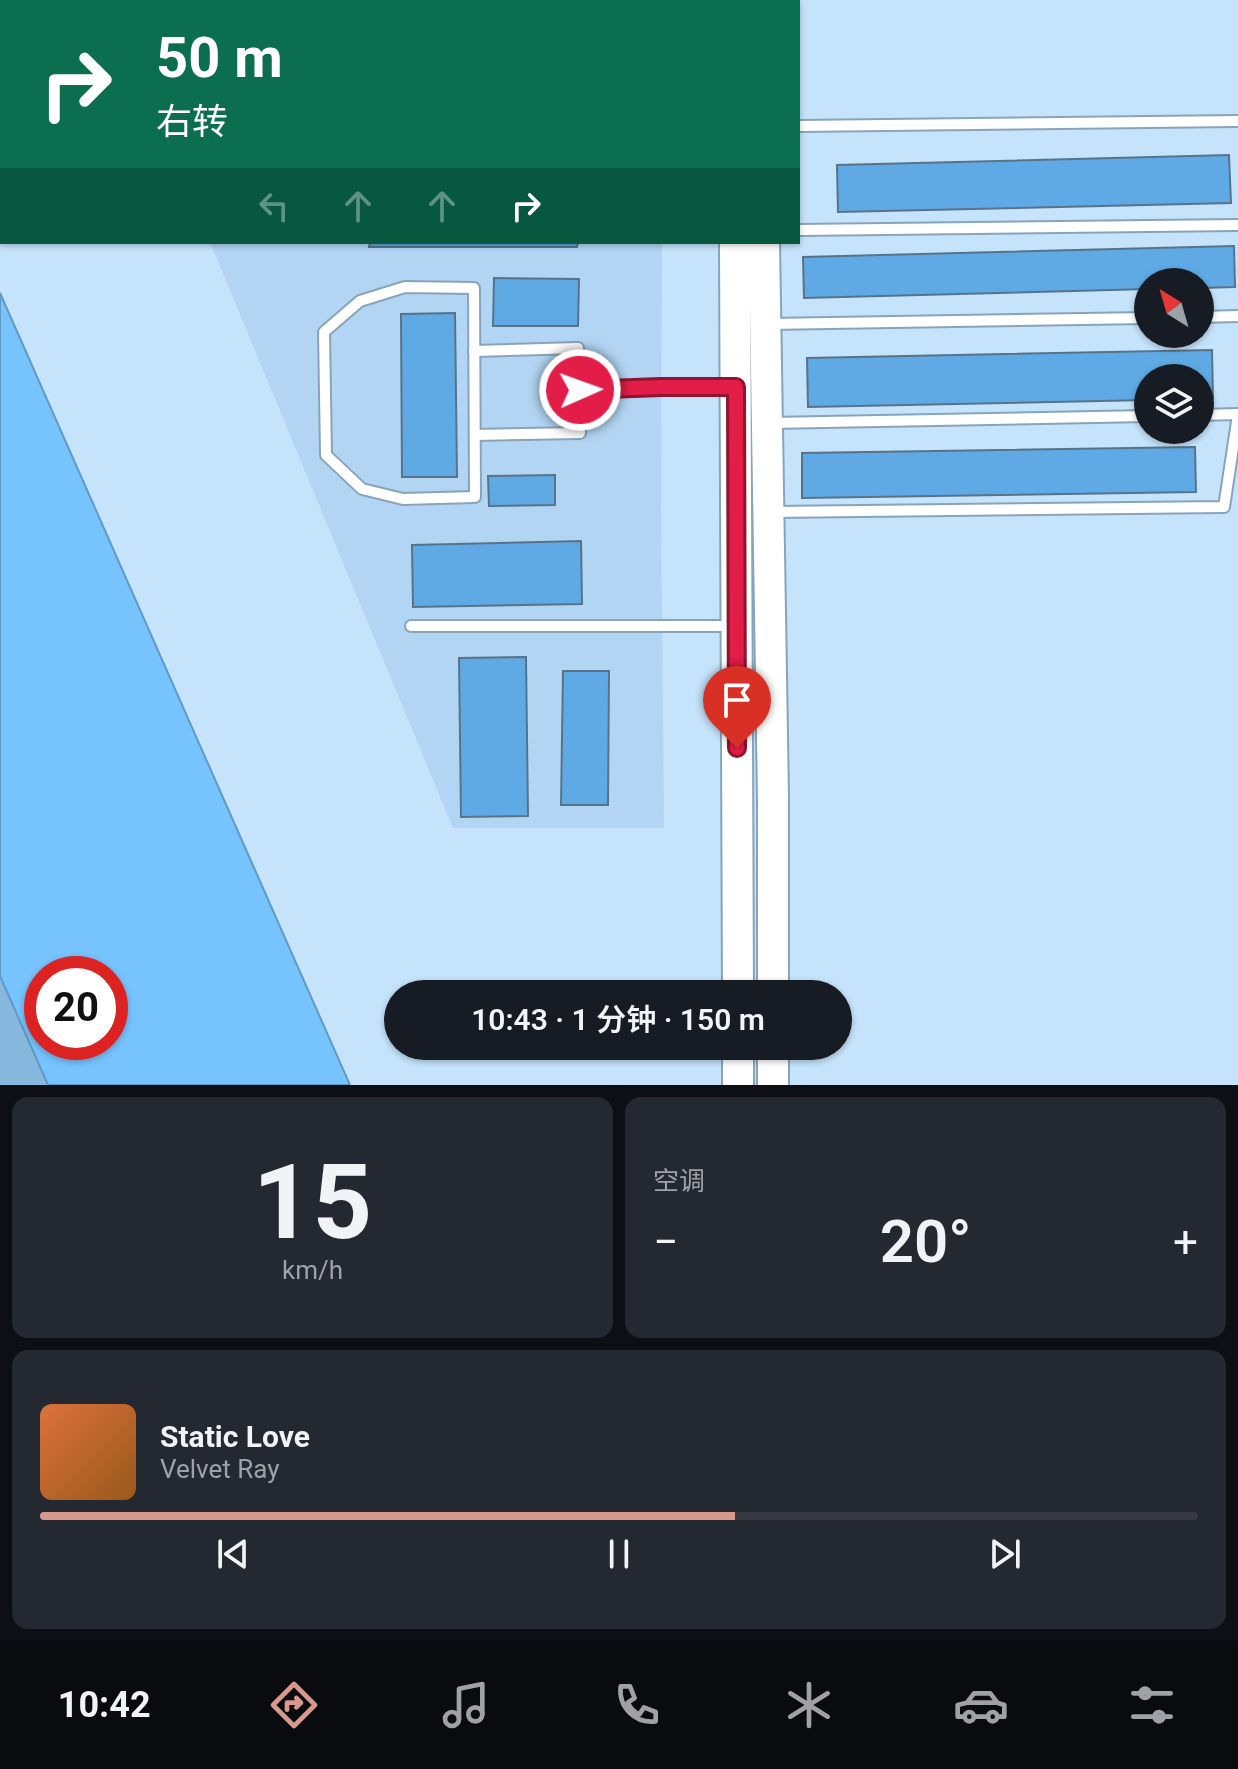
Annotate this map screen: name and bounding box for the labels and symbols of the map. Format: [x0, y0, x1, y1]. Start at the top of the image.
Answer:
north arrow [1134, 268, 1214, 348]
position arrow [538, 348, 622, 432]
pin [703, 666, 771, 748]
speed limit sign: 20 [24, 956, 128, 1060]

